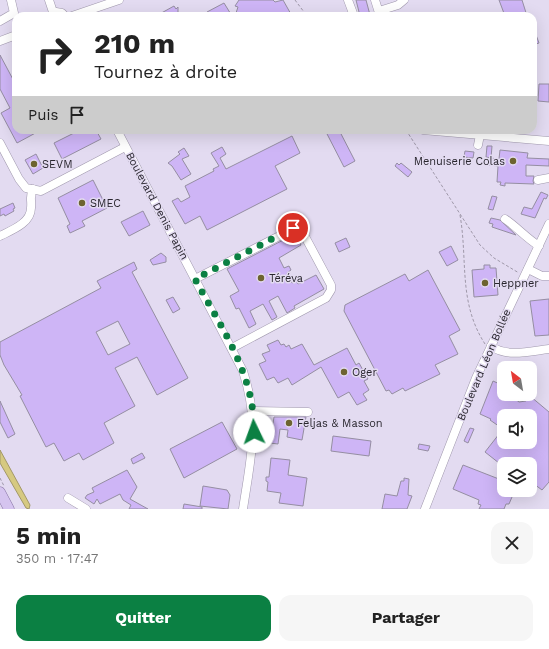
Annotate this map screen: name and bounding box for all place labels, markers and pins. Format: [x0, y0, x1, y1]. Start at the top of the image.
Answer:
place label: Menuiserie Colas [414, 155, 505, 168]
marker: Menuiserie Colas [508, 156, 518, 166]
place label: SEVM [42, 158, 73, 171]
marker: SEVM [29, 159, 39, 169]
place label: SMEC [90, 197, 121, 210]
marker: SMEC [77, 198, 87, 208]
pin [276, 211, 310, 245]
place label: Téréva [269, 272, 303, 285]
marker: Téréva [256, 273, 266, 283]
place label: Heppner [493, 277, 539, 290]
marker: Heppner [480, 278, 490, 288]
place label: Oger [352, 366, 377, 379]
marker: Oger [339, 367, 349, 377]
place label: Feljas & Masson [297, 417, 383, 430]
marker: Feljas & Masson [284, 418, 294, 428]

